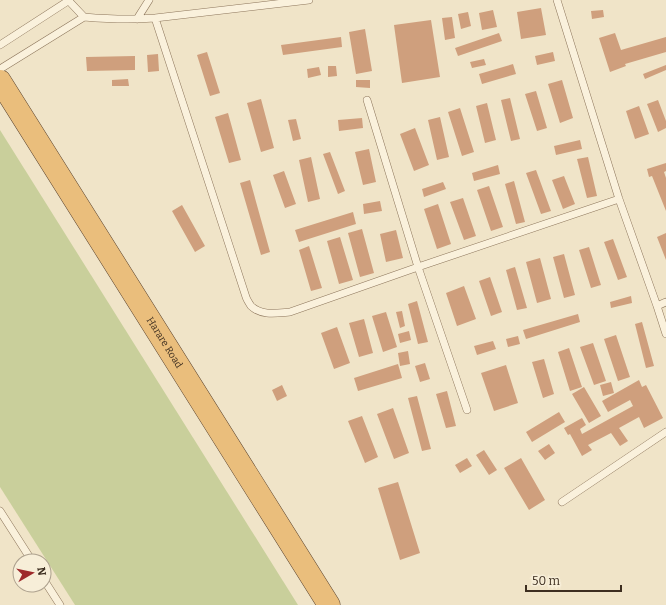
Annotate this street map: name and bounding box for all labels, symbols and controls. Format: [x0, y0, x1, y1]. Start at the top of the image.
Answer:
street label: Harare Road [144, 315, 185, 371]
north arrow [12, 553, 52, 593]
text: N [34, 566, 49, 577]
scale bar [526, 567, 621, 593]
text: 50 m [532, 574, 561, 588]

